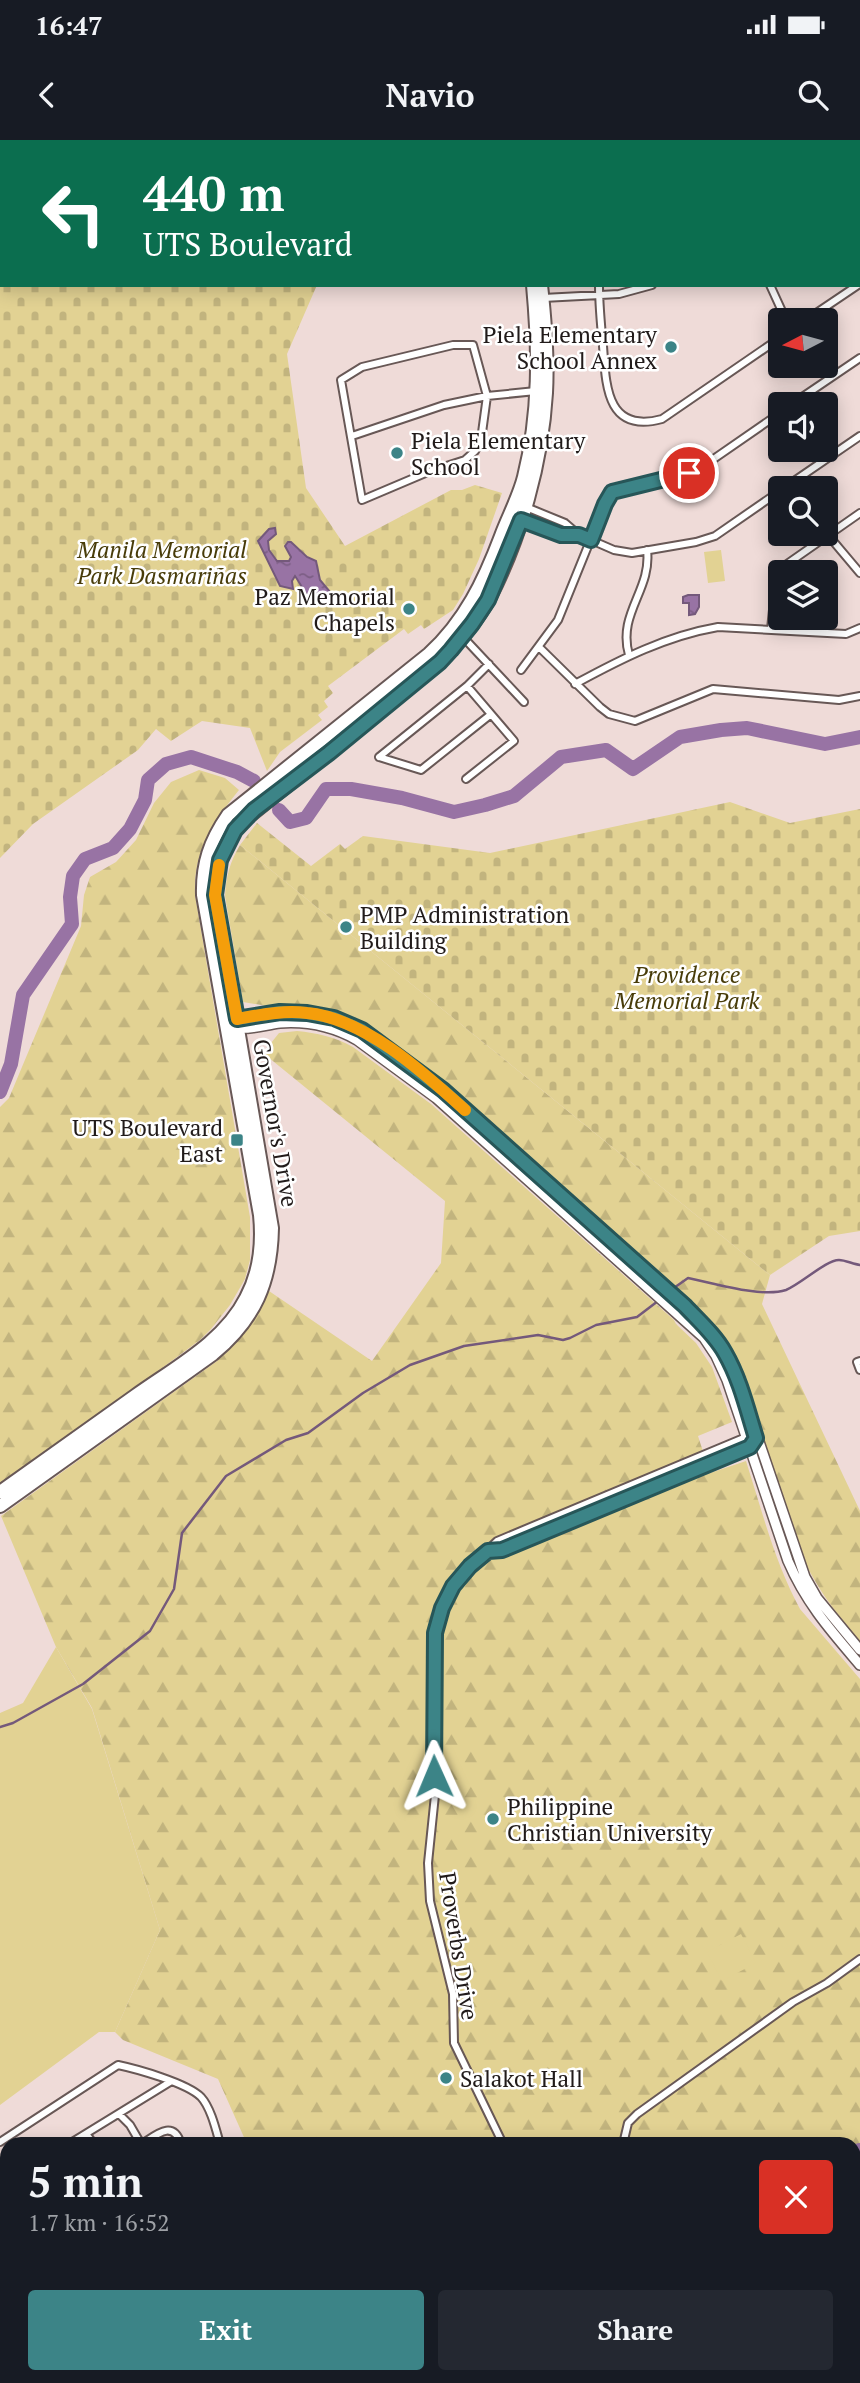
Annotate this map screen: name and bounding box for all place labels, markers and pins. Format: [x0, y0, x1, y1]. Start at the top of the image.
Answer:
place label: Piela Elementary School Annex [483, 319, 657, 376]
marker: Piela Elementary School Annex [663, 339, 679, 355]
place label: Piela Elementary School [411, 425, 586, 482]
pin [659, 443, 719, 503]
marker: Piela Elementary School [389, 445, 405, 461]
place label: Paz Memorial Chapels [255, 581, 395, 638]
marker: Paz Memorial Chapels [401, 601, 417, 617]
place label: PMP Administration Building [360, 899, 569, 956]
marker: PMP Administration Building [338, 919, 354, 935]
place label: UTS Boulevard East [72, 1112, 223, 1169]
marker: UTS Boulevard East [229, 1132, 245, 1148]
place label: Philippine Christian University [507, 1791, 712, 1848]
marker: Philippine Christian University [485, 1811, 501, 1827]
place label: Salakot Hall [460, 2063, 583, 2094]
marker: Salakot Hall [438, 2070, 454, 2086]

